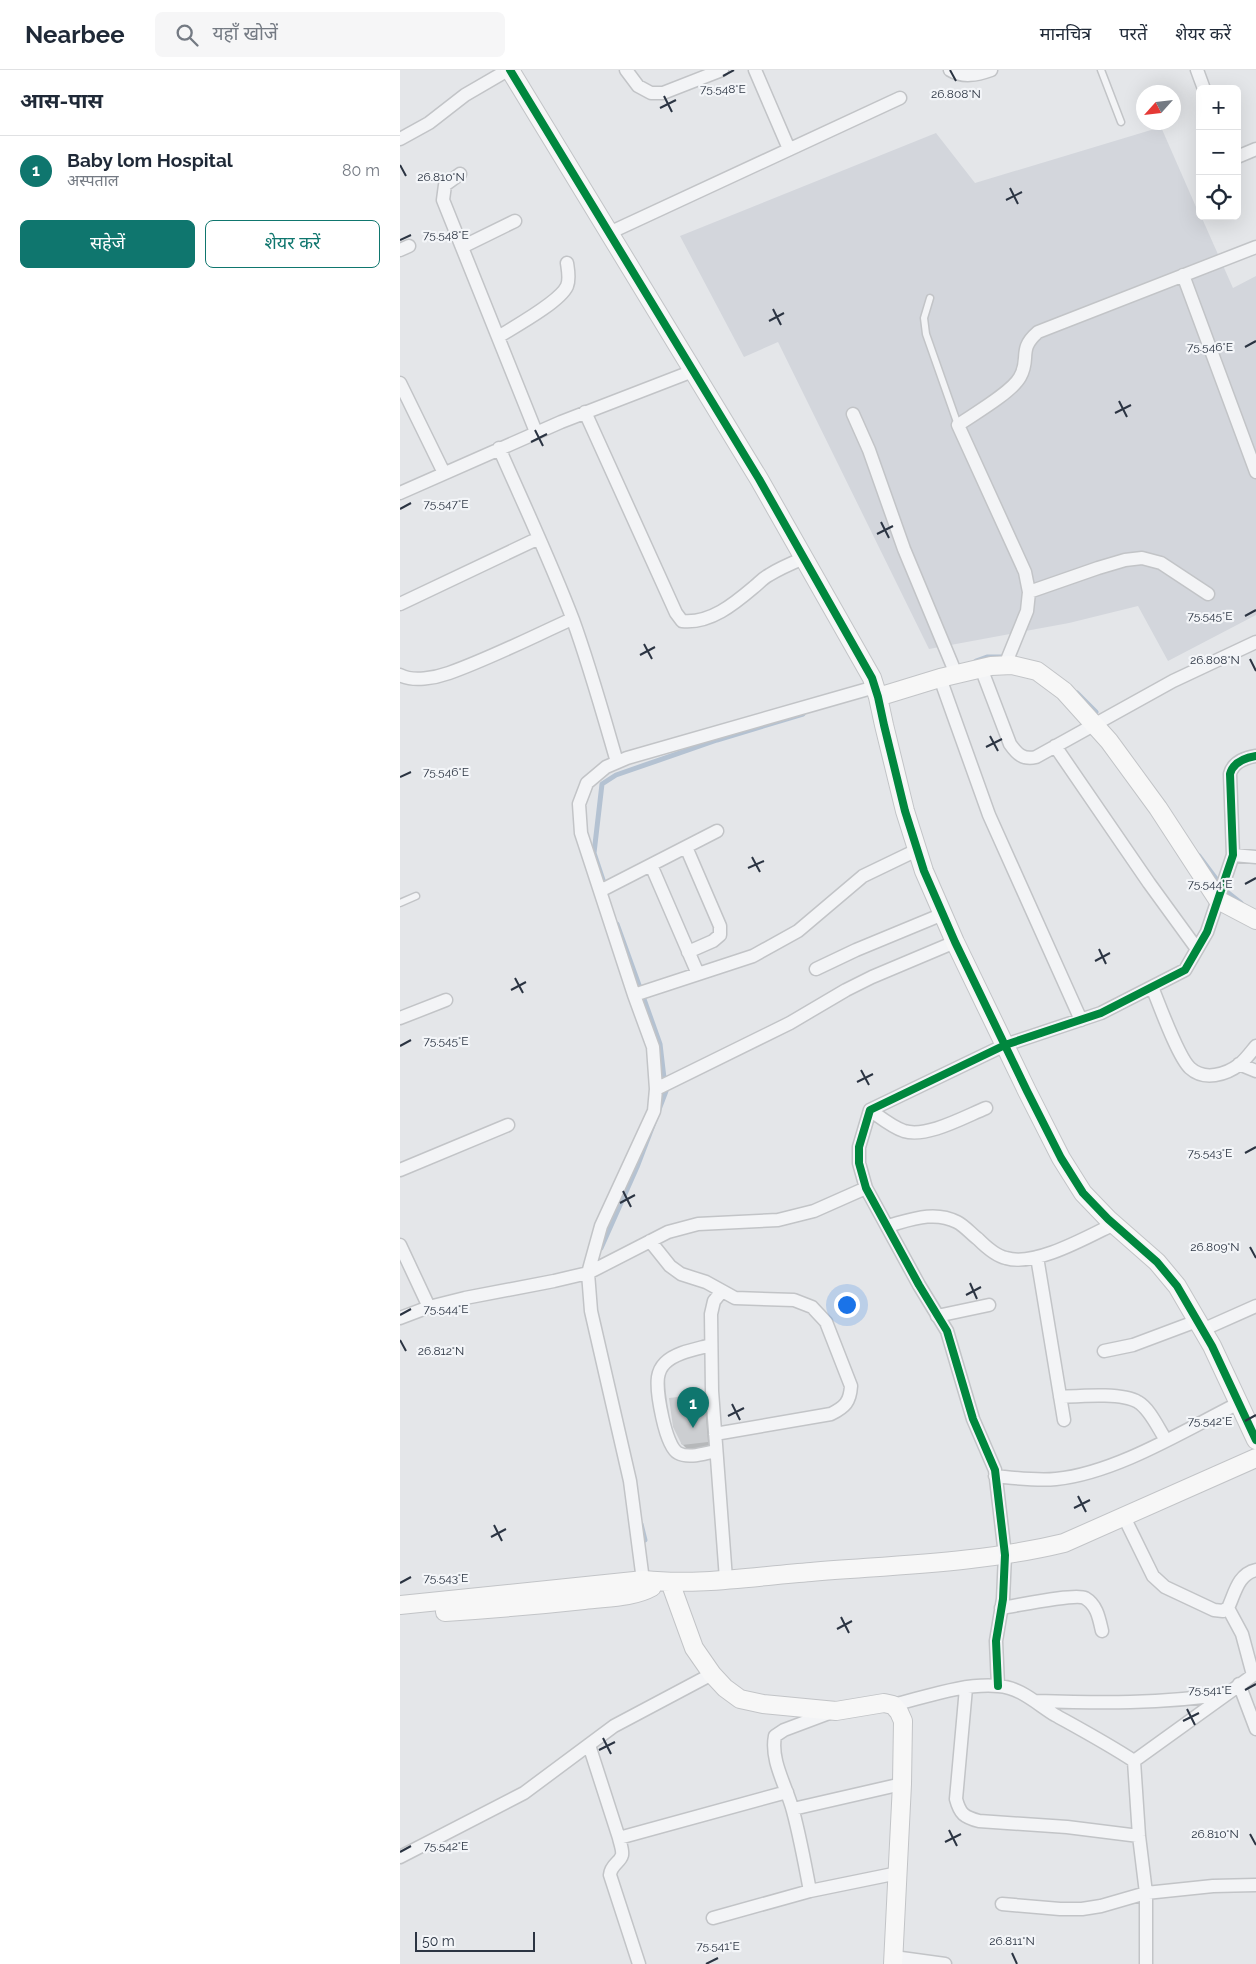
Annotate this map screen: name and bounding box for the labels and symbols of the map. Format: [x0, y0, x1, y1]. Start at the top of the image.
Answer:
text: 75.548°E [700, 82, 746, 96]
north arrow [1136, 85, 1181, 130]
text: 26.808°N [931, 87, 981, 101]
text: 26.810°N [417, 170, 465, 184]
text: 75.548°E [423, 228, 469, 242]
text: 75.546°E [1187, 340, 1233, 354]
text: 75.547°E [424, 497, 469, 511]
text: 75.545°E [1187, 609, 1233, 623]
text: 26.808°N [1190, 653, 1240, 667]
text: 75.546°E [423, 765, 469, 779]
text: 75.544°E [1187, 877, 1233, 891]
text: 75.545°E [423, 1034, 469, 1048]
text: 75.543°E [1188, 1146, 1232, 1160]
text: 26.809°N [1190, 1240, 1240, 1254]
your location [834, 1292, 860, 1318]
text: 75.544°E [423, 1302, 469, 1316]
text: 26.812°N [418, 1344, 464, 1358]
pin: 1 [677, 1387, 709, 1428]
text: 75.542°E [1188, 1414, 1232, 1428]
text: 75.543°E [424, 1571, 468, 1585]
text: 75.541°E [1188, 1683, 1232, 1697]
text: 26.810°N [1191, 1827, 1239, 1841]
text: 75.542°E [424, 1839, 468, 1853]
scale bar [415, 1929, 535, 1952]
text: 26.811°N [989, 1934, 1035, 1948]
text: 75.541°E [696, 1939, 740, 1953]

